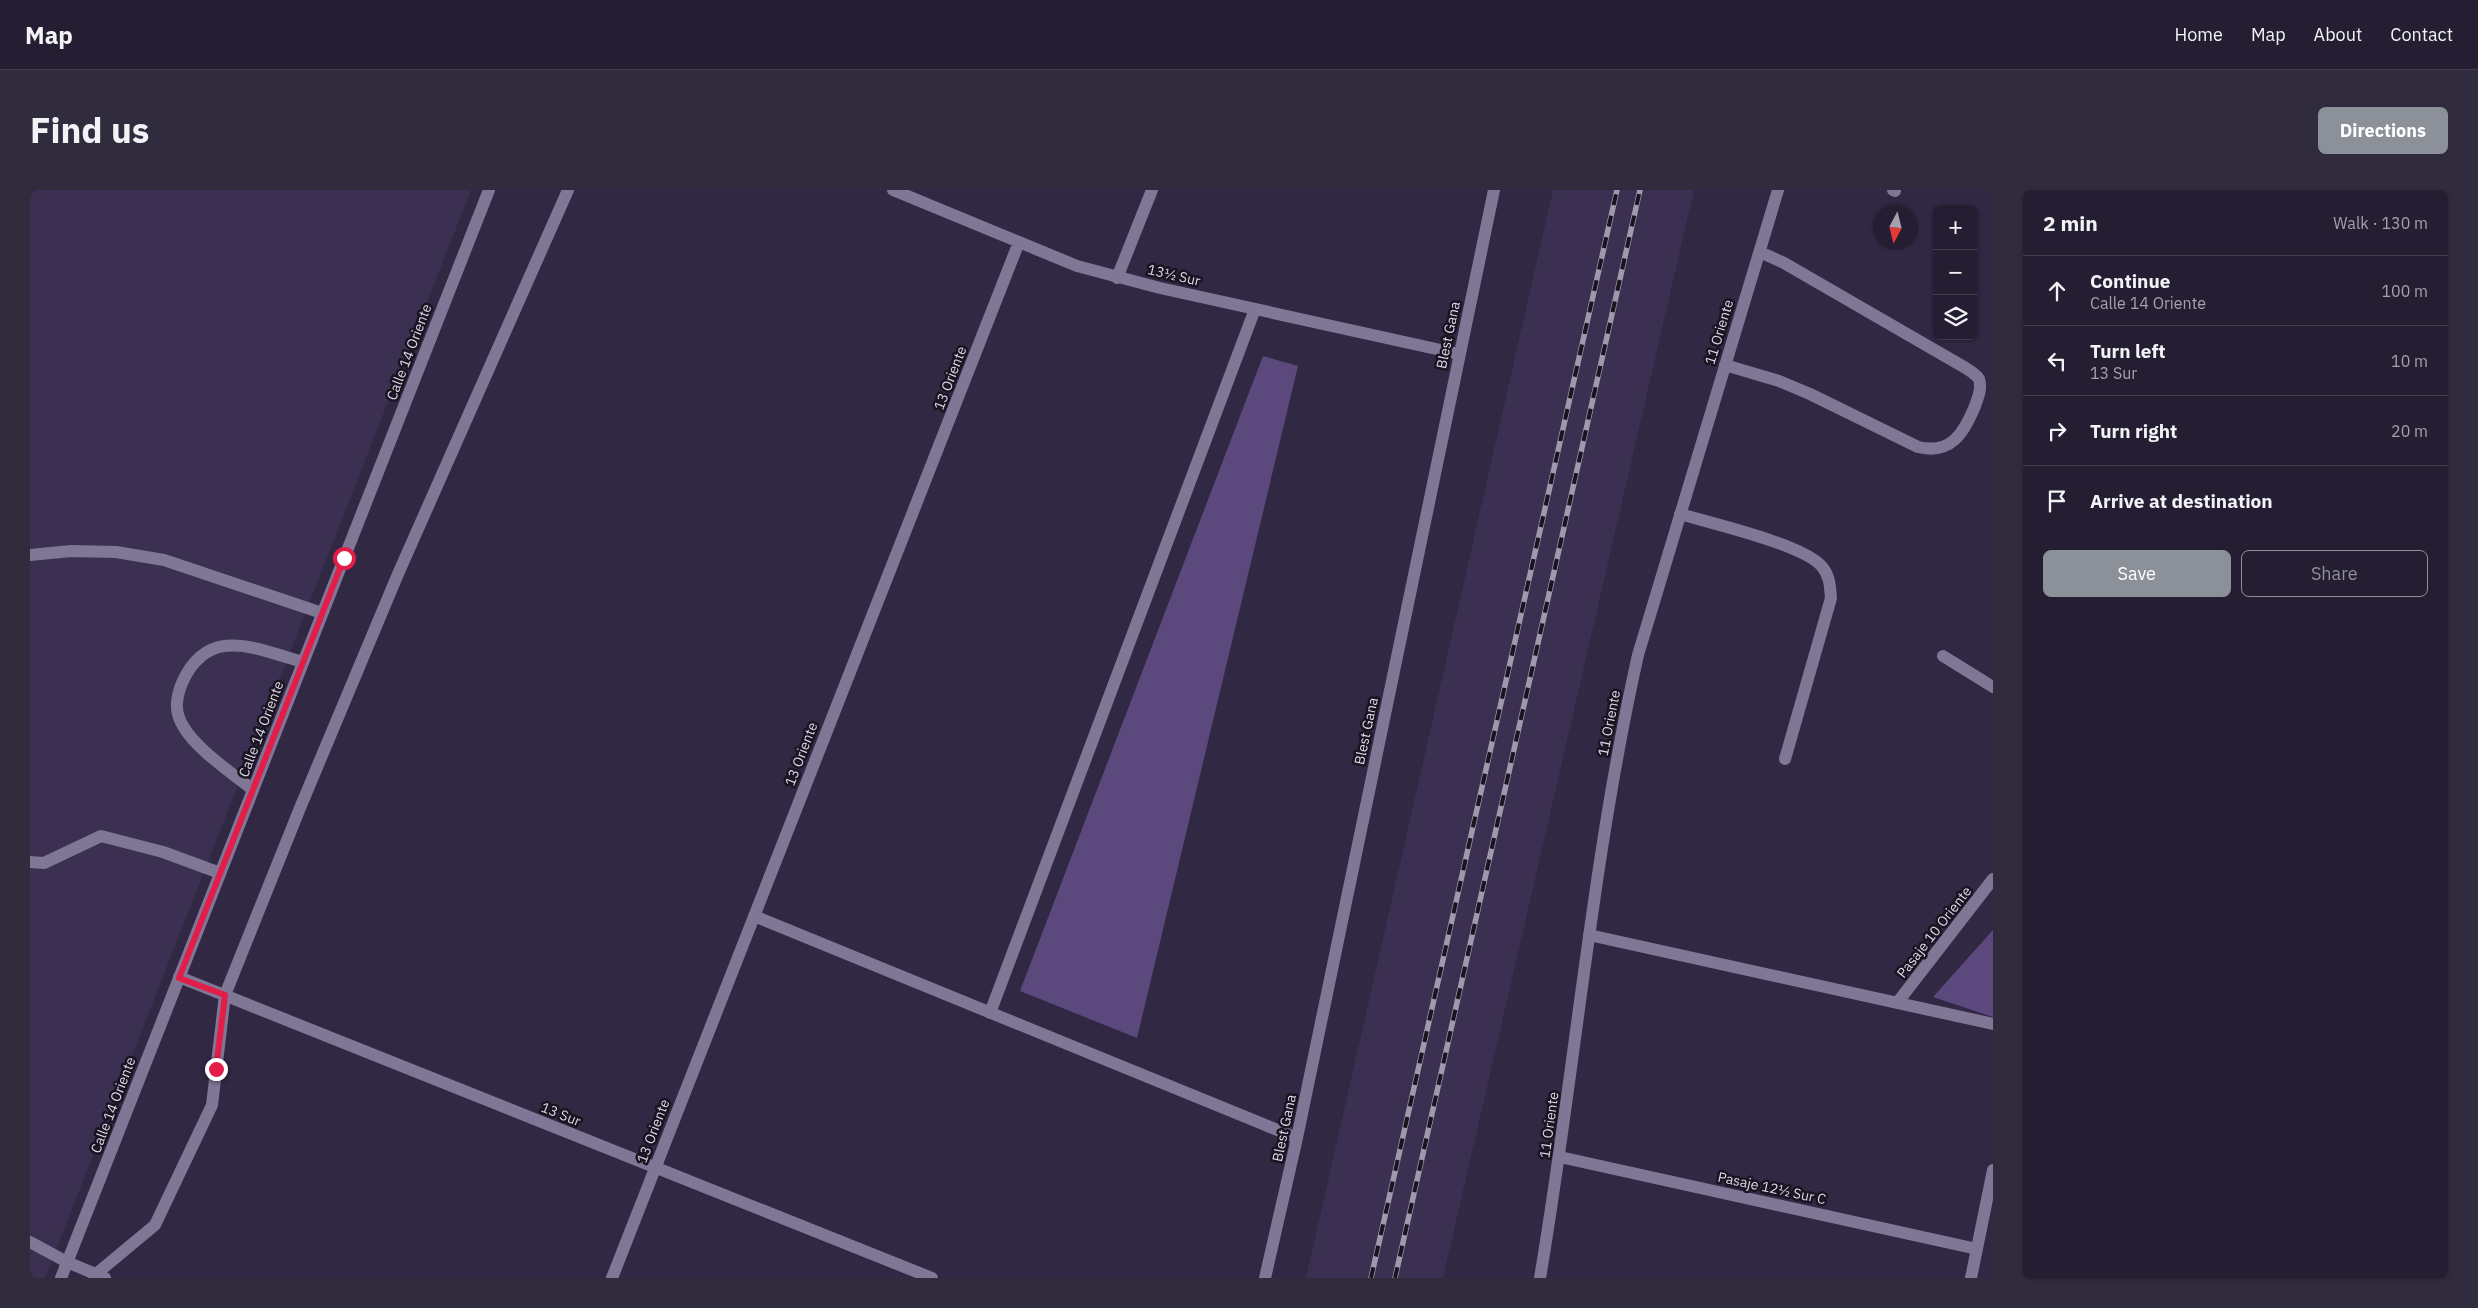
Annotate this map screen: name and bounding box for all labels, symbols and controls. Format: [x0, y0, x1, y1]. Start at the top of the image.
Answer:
text: Map [25, 19, 73, 51]
text: Home [2175, 23, 2223, 46]
text: Map [2251, 23, 2286, 46]
text: About [2314, 23, 2362, 46]
text: Contact [2390, 23, 2453, 46]
text: Find us [30, 107, 149, 153]
button: Directions [2318, 107, 2448, 154]
north arrow [1873, 205, 1918, 250]
map controls [1933, 205, 1978, 340]
button: + [1933, 205, 1978, 250]
text: 2 min [2043, 209, 2098, 237]
text: Walk · 130 m [2333, 213, 2428, 233]
button: − [1933, 250, 1978, 295]
street label: 13½ Sur [1146, 260, 1202, 290]
text: Continue [2090, 269, 2170, 293]
icon: ahead [2043, 277, 2071, 305]
text: 100 m [2381, 281, 2428, 301]
text: Calle 14 Oriente [2090, 293, 2206, 313]
button: layers [1933, 295, 1978, 340]
street label: 11 Oriente [1701, 297, 1737, 367]
street label: Blest Gana [1432, 299, 1464, 370]
street label: Calle 14 Oriente [382, 301, 436, 403]
text: Turn left [2090, 339, 2166, 363]
street label: 13 Oriente [930, 343, 970, 412]
icon: left [2043, 347, 2071, 375]
text: 10 m [2391, 351, 2428, 371]
text: 13 Sur [2090, 363, 2137, 383]
icon: right [2043, 417, 2071, 445]
text: Turn right [2090, 419, 2177, 443]
text: 20 m [2391, 421, 2428, 441]
icon: arrive [2043, 487, 2071, 515]
text: Arrive at destination [2090, 489, 2273, 513]
route start [333, 547, 356, 570]
button: Save [2043, 550, 2231, 597]
button: Share [2241, 550, 2428, 597]
street label: Calle 14 Oriente [234, 678, 288, 780]
street label: 11 Oriente [1594, 688, 1624, 758]
street label: Blest Gana [1350, 695, 1382, 766]
street label: 13 Oriente [781, 719, 821, 788]
street label: Pasaje 10 Oriente [1893, 882, 1976, 981]
street label: Calle 14 Oriente [86, 1054, 140, 1156]
route end [205, 1058, 228, 1081]
street label: 11 Oriente [1535, 1090, 1563, 1159]
street label: Blest Gana [1268, 1092, 1300, 1163]
street label: 13 Oriente [633, 1096, 673, 1165]
street label: 13 Sur [538, 1098, 584, 1130]
street label: Pasaje 12½ Sur C [1716, 1168, 1828, 1208]

